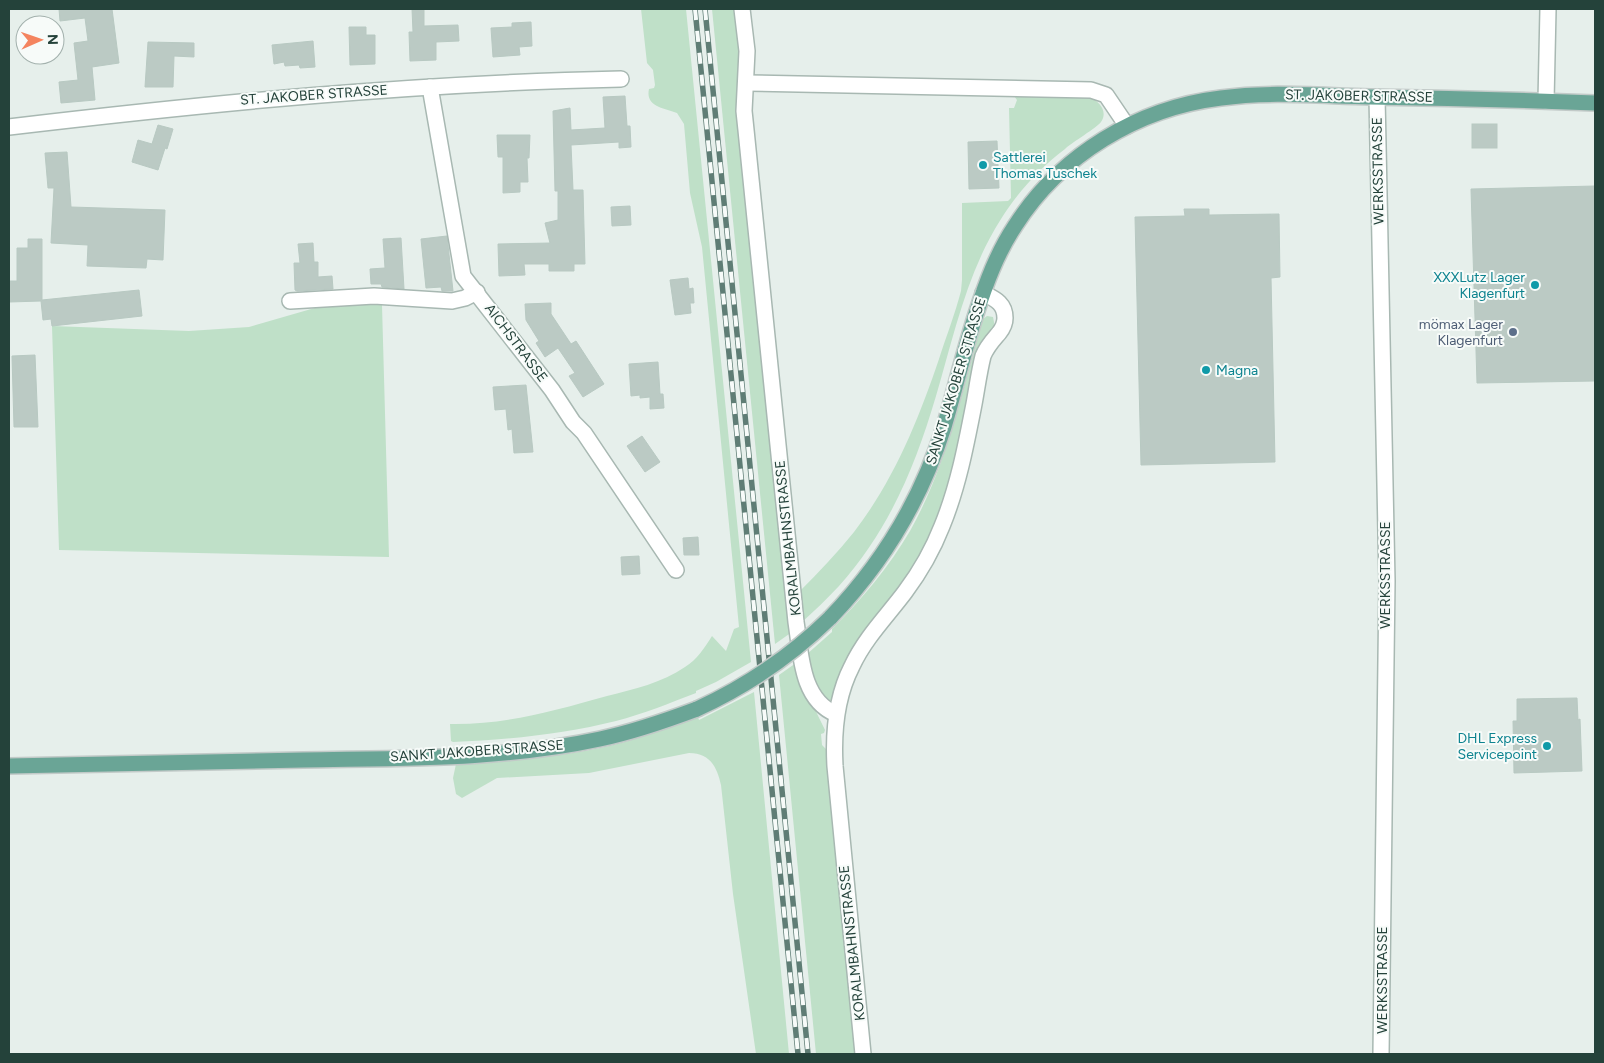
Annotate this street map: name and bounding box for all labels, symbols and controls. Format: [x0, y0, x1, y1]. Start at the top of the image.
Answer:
north arrow [15, 15, 65, 65]
text: N [44, 34, 61, 45]
street label: ST. JAKOBER STRASSE [240, 81, 388, 109]
street label: ST. JAKOBER STRASSE [1285, 86, 1433, 106]
street label: WERKSSTRASSE [1369, 117, 1387, 225]
place label: Sattlerei Thomas Tuschek [993, 149, 1097, 182]
marker: Sattlerei Thomas Tuschek [977, 159, 989, 171]
place label: XXXLutz Lager Klagenfurt [1433, 269, 1525, 302]
marker: XXXLutz Lager Klagenfurt [1529, 279, 1541, 291]
street label: SANKT JAKOBER STRASSE [922, 295, 990, 467]
street label: AICHSTRASSE [481, 300, 551, 386]
place label: mömax Lager Klagenfurt [1419, 316, 1503, 349]
marker: mömax Lager Klagenfurt [1507, 326, 1519, 338]
place label: Magna [1216, 362, 1258, 379]
marker: Magna [1200, 364, 1212, 376]
street label: KORALMBAHNSTRASSE [771, 459, 805, 617]
street label: WERKSSTRASSE [1377, 521, 1394, 629]
place label: DHL Express Servicepoint [1457, 730, 1537, 763]
street label: SANKT JAKOBER STRASSE [390, 736, 564, 766]
marker: DHL Express Servicepoint [1541, 740, 1553, 752]
street label: KORALMBAHNSTRASSE [835, 864, 869, 1022]
street label: WERKSSTRASSE [1374, 926, 1391, 1034]

